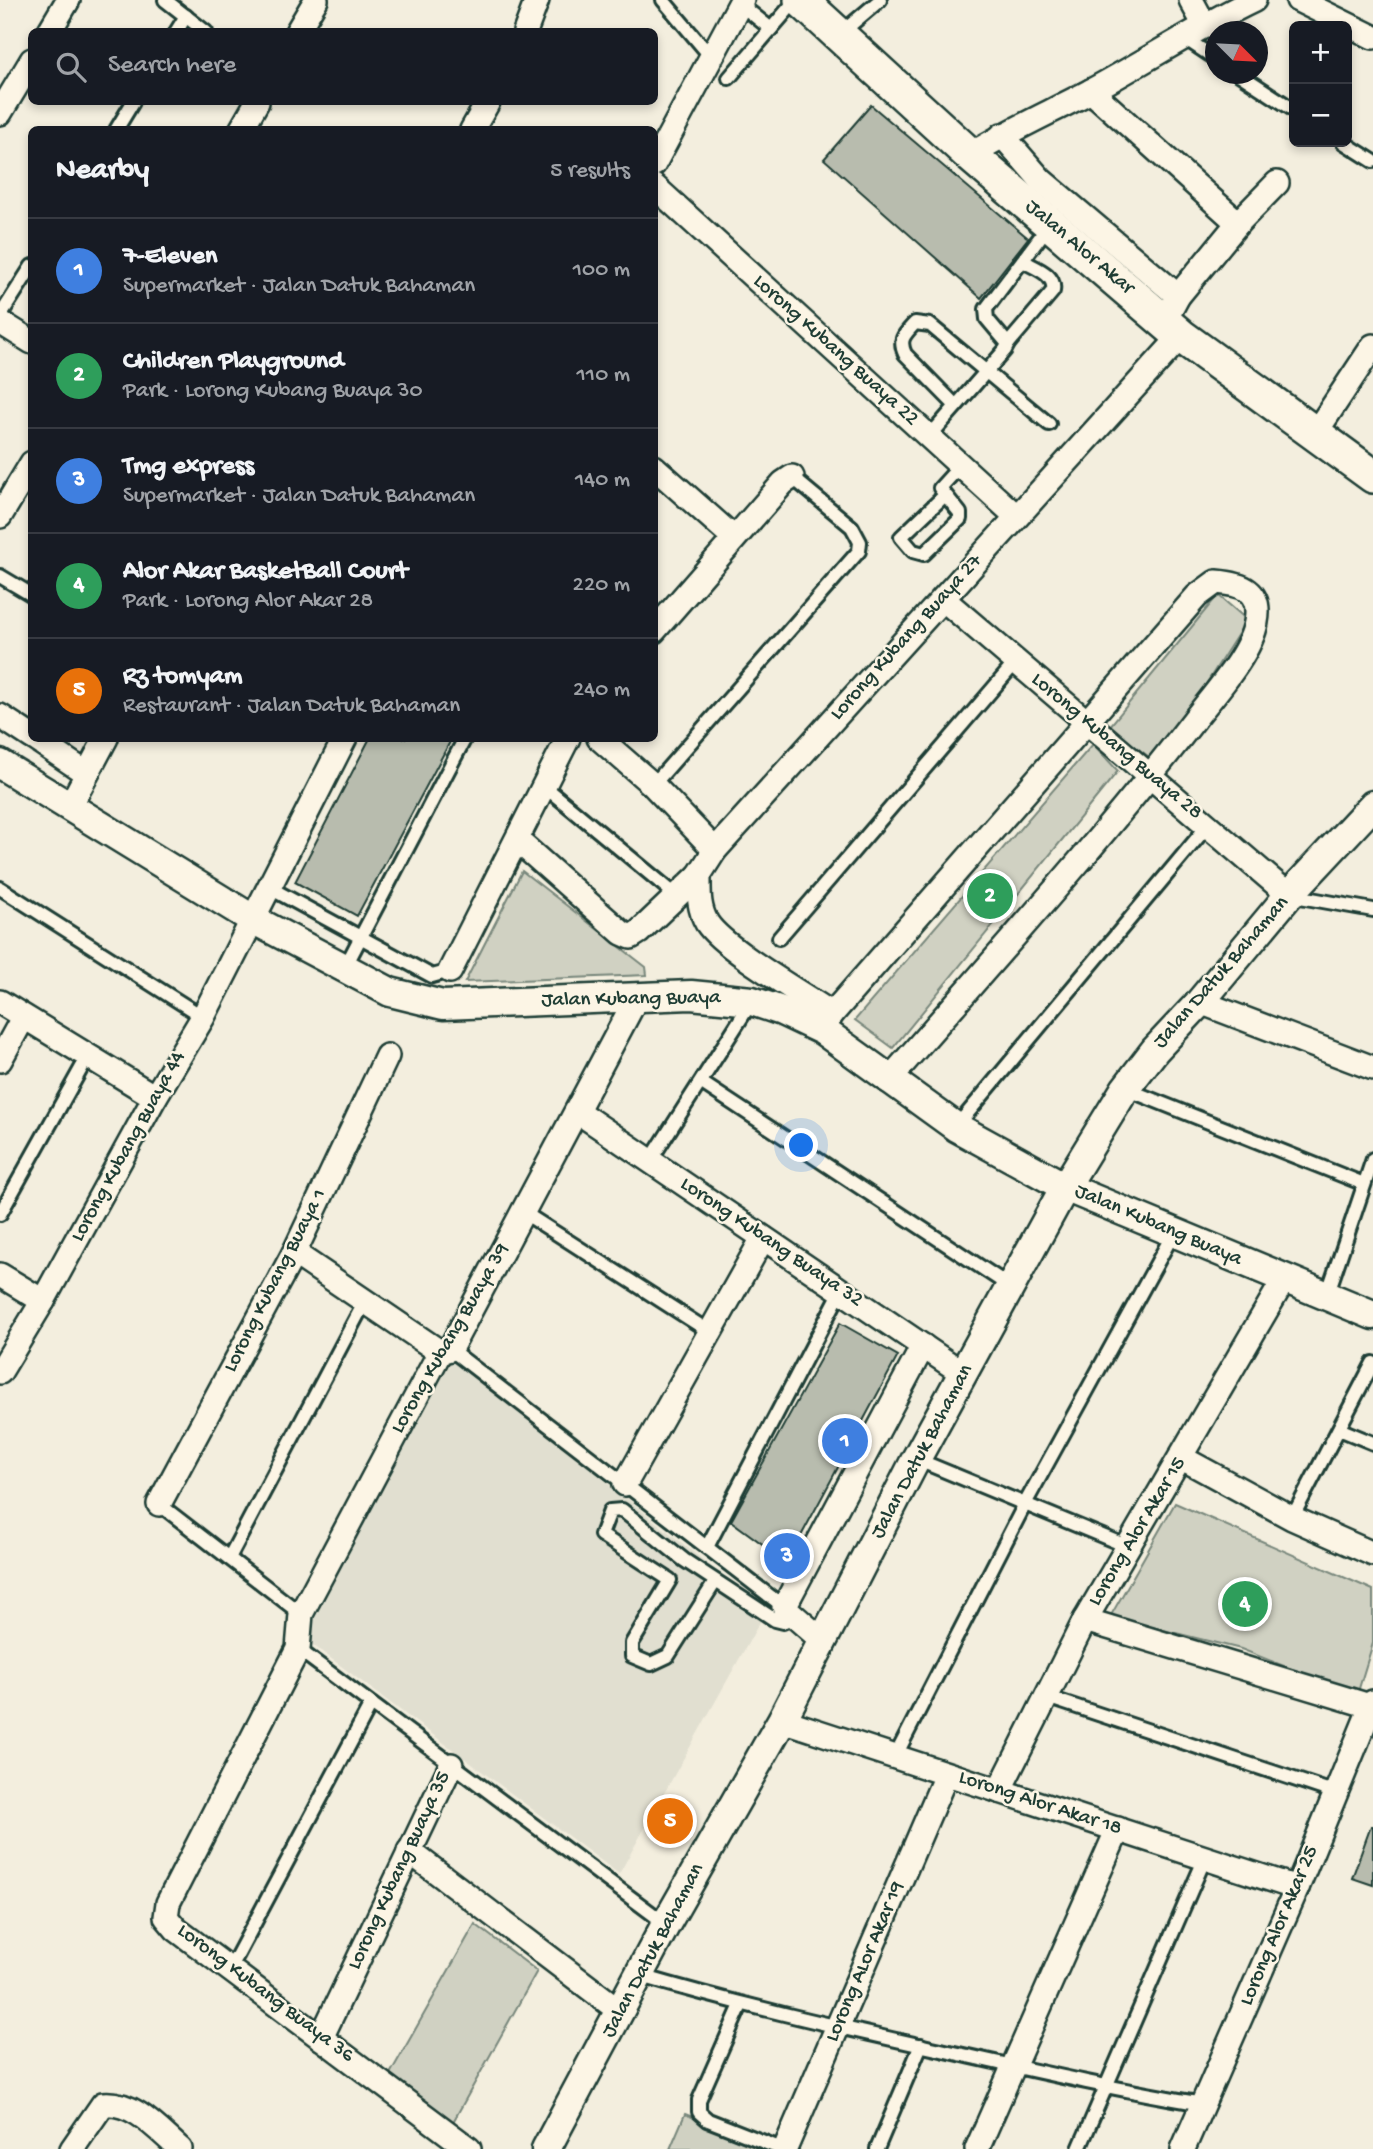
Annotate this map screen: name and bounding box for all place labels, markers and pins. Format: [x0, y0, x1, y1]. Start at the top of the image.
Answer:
pin: 2 [967, 870, 1013, 922]
pin: 1 [822, 1415, 868, 1467]
pin: 3 [764, 1530, 810, 1582]
pin: 4 [1222, 1578, 1268, 1630]
pin: 5 [647, 1795, 693, 1847]

